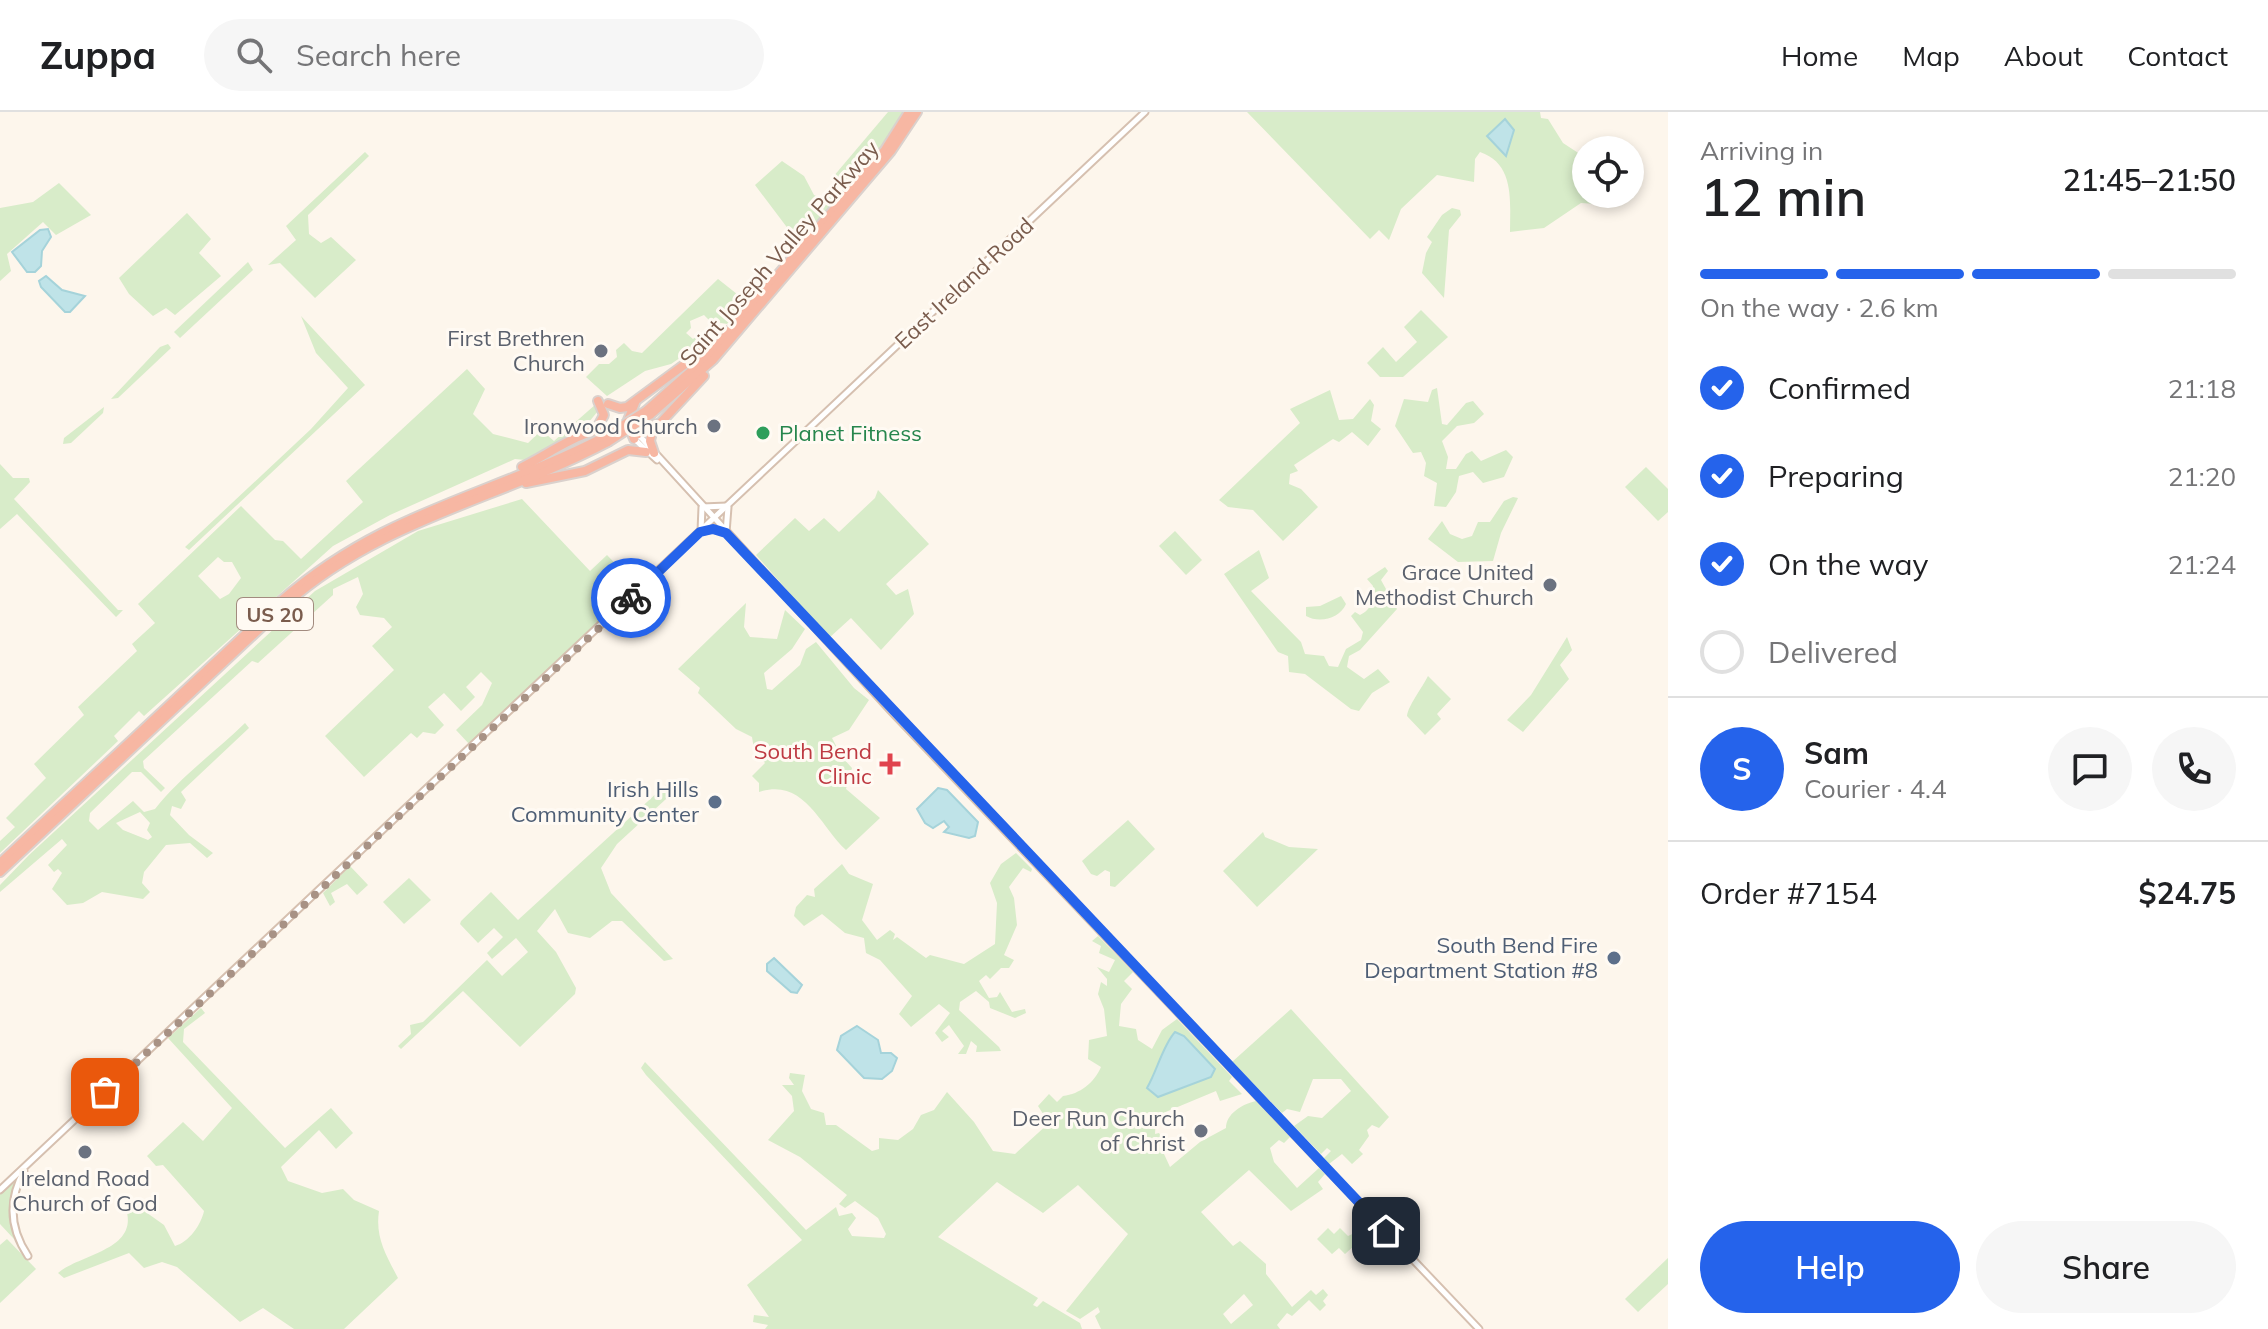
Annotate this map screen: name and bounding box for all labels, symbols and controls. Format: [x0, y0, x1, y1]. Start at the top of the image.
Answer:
search box [204, 19, 764, 91]
text: Zuppa [40, 31, 156, 79]
icon: search [232, 33, 276, 77]
text: Search here [296, 36, 461, 74]
text: Home [1781, 38, 1858, 73]
text: Map [1902, 38, 1960, 73]
text: About [2004, 38, 2083, 73]
text: Contact [2127, 38, 2228, 73]
street label: Saint Joseph Valley Parkway [673, 134, 885, 371]
text: Arriving in [1700, 134, 1823, 167]
map controls [1572, 136, 1644, 208]
button: locate [1572, 136, 1644, 208]
text: 21:45–21:50 [2063, 161, 2236, 199]
text: 12 min [1700, 164, 1866, 229]
street label: East Ireland Road [889, 211, 1039, 355]
text: On the way · 2.6 km [1700, 291, 1939, 324]
place label: First Brethren Church [447, 324, 585, 377]
marker: First Brethren Church [592, 342, 610, 360]
icon: check [1700, 366, 1744, 410]
text: Confirmed [1768, 369, 1911, 407]
text: 21:18 [2168, 372, 2236, 405]
place label: Ironwood Church [524, 412, 698, 440]
marker: Ironwood Church [705, 417, 723, 435]
place label: Planet Fitness [779, 419, 922, 447]
marker: Planet Fitness [754, 424, 772, 442]
icon: check [1700, 454, 1744, 498]
text: Preparing [1768, 457, 1904, 495]
text: 21:20 [2168, 460, 2236, 493]
icon: check [1700, 542, 1744, 586]
text: On the way [1768, 545, 1928, 583]
text: 21:24 [2168, 548, 2236, 581]
courier [591, 558, 671, 638]
place label: Grace United Methodist Church [1355, 558, 1534, 611]
icon: bike [609, 576, 653, 620]
marker: Grace United Methodist Church [1541, 576, 1559, 594]
road number: US 20 [237, 598, 313, 630]
text: Delivered [1768, 633, 1898, 671]
button: chat [2048, 727, 2132, 811]
button: phone [2152, 727, 2236, 811]
text: Sam [1804, 734, 1869, 772]
place label: South Bend Clinic [754, 737, 872, 790]
text: S [1732, 750, 1752, 788]
marker: South Bend Clinic [879, 753, 901, 775]
text: Courier · 4.4 [1804, 772, 1947, 805]
place label: Irish Hills Community Center [511, 775, 699, 828]
marker: Irish Hills Community Center [706, 793, 724, 811]
text: Order #7154 [1700, 874, 1877, 912]
text: $24.75 [2139, 874, 2236, 912]
place label: South Bend Fire Department Station #8 [1364, 931, 1598, 984]
marker: South Bend Fire Department Station #8 [1605, 949, 1623, 967]
pin [71, 1058, 139, 1126]
icon: bag [83, 1070, 127, 1114]
place label: Deer Run Church of Christ [1012, 1104, 1185, 1157]
marker: Deer Run Church of Christ [1192, 1122, 1210, 1140]
marker: Ireland Road Church of God [76, 1143, 94, 1161]
place label: Ireland Road Church of God [12, 1164, 158, 1217]
pin [1352, 1197, 1420, 1265]
icon: home [1364, 1209, 1408, 1253]
button: Help [1700, 1221, 1960, 1313]
button: Share [1976, 1221, 2236, 1313]

